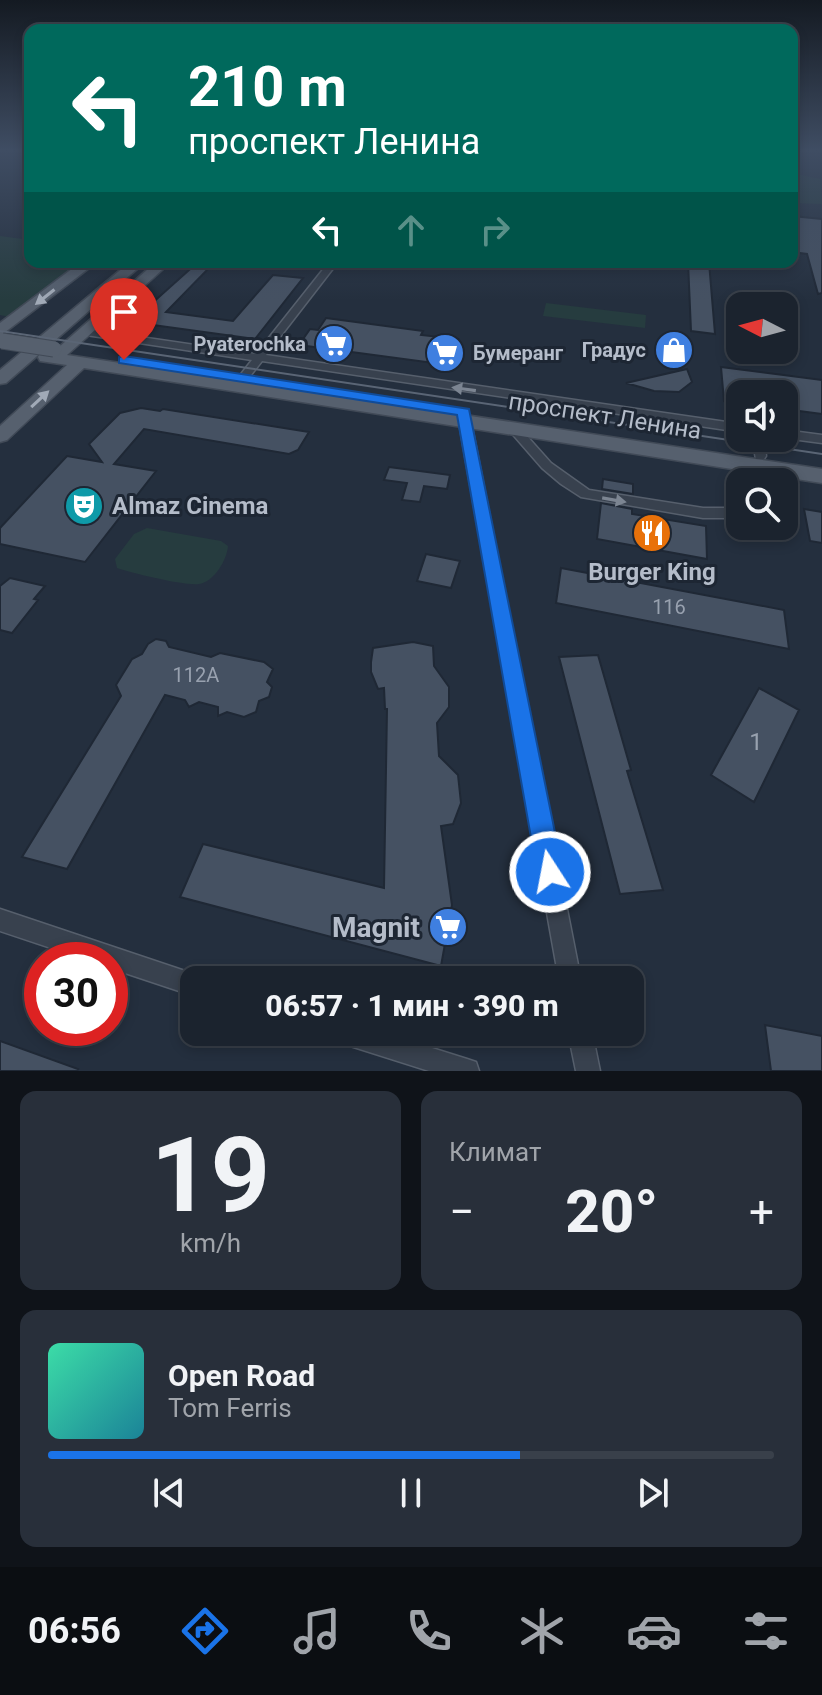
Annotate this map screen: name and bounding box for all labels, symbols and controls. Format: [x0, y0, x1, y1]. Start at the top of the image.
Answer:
text: 210 m [188, 54, 347, 120]
icon: left [56, 56, 160, 160]
text: проспект Ленина [188, 121, 480, 163]
icon: left [305, 208, 349, 252]
icon: ahead [389, 208, 433, 252]
icon: right [473, 208, 517, 252]
pin [90, 278, 158, 360]
one-way arrow [35, 288, 55, 304]
icon: arrive [102, 290, 146, 334]
north arrow [726, 292, 798, 364]
map controls [726, 292, 798, 540]
supermarket icon: Pyaterochka [313, 323, 355, 365]
shop icon: Градус [653, 329, 695, 371]
place label: Pyaterochka [193, 332, 306, 356]
supermarket icon: Бумеранг [424, 332, 466, 374]
place label: Градус [582, 338, 646, 362]
place label: Бумеранг [473, 341, 564, 365]
button: sound [726, 380, 798, 452]
one-way arrow [451, 382, 476, 395]
street label: проспект Ленина [507, 387, 703, 445]
one-way arrow [30, 391, 49, 409]
button: search [726, 468, 798, 540]
theatre icon: Almaz Cinema [63, 485, 105, 527]
place label: Almaz Cinema [112, 492, 269, 520]
one-way arrow [602, 495, 627, 507]
restaurant icon: Burger King [631, 512, 673, 554]
place label: Burger King [588, 558, 716, 586]
house number: 116 [652, 595, 686, 619]
house number: 112А [173, 663, 219, 687]
house number: 1 [749, 728, 763, 756]
position arrow [508, 830, 592, 914]
supermarket icon: Magnit [427, 906, 469, 948]
place label: Magnit [332, 911, 420, 944]
speed limit sign: 30 [24, 942, 128, 1046]
text: 06:57 · 1 мин · 390 m [265, 988, 559, 1023]
text: 19 [151, 1115, 270, 1236]
text: Климат [449, 1137, 541, 1167]
text: 20° [565, 1176, 658, 1247]
text: − [449, 1186, 474, 1238]
text: + [749, 1186, 774, 1238]
text: km/h [180, 1228, 241, 1258]
text: Open Road [168, 1358, 315, 1393]
text: Tom Ferris [168, 1393, 292, 1423]
icon: previous [147, 1471, 191, 1515]
icon: pause [389, 1471, 433, 1515]
icon: next [631, 1471, 675, 1515]
icon: directions [177, 1603, 233, 1659]
icon: music [289, 1603, 345, 1659]
icon: phone [401, 1603, 457, 1659]
icon: climate [514, 1603, 570, 1659]
icon: car [626, 1603, 682, 1659]
icon: filters [738, 1603, 794, 1659]
text: 06:56 [28, 1610, 121, 1652]

